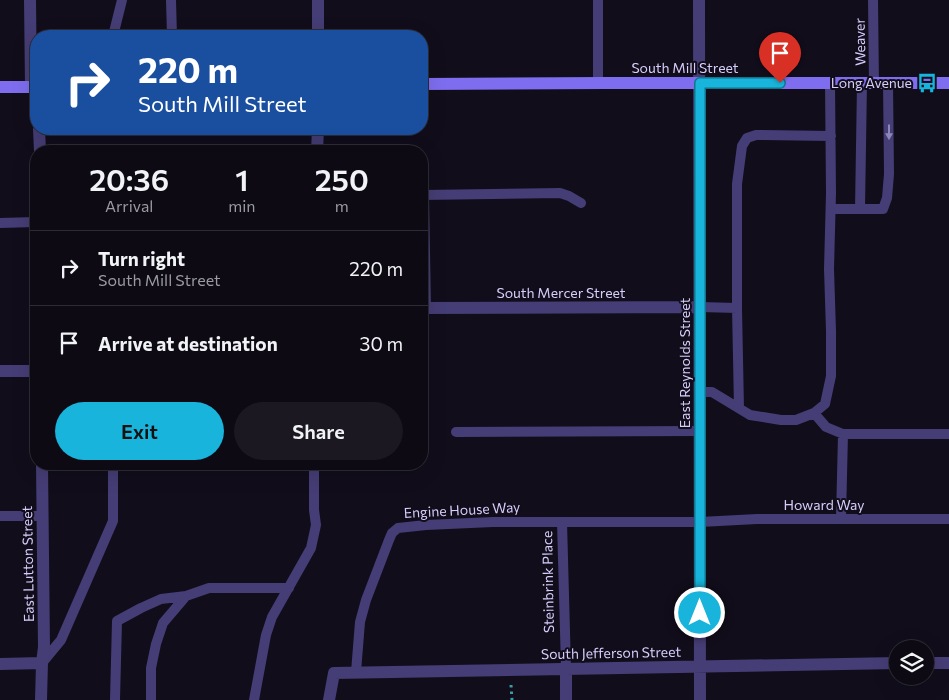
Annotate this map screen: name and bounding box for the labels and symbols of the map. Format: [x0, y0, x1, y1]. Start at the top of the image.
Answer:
street label: Weaver [851, 18, 868, 66]
pin [759, 32, 801, 83]
street label: South Mill Street [631, 59, 739, 76]
bus stop icon: Long Avenue [916, 72, 938, 94]
place label: Long Avenue [831, 74, 912, 91]
one-way arrow [885, 124, 893, 140]
street label: South Mercer Street [496, 284, 626, 301]
street label: East Reynolds Street [676, 298, 693, 428]
street label: Howard Way [783, 496, 865, 513]
street label: Engine House Way [403, 498, 521, 521]
street label: East Lutton Street [18, 505, 37, 622]
street label: Steinbrink Place [538, 531, 557, 633]
position arrow [673, 586, 725, 638]
street label: South Jefferson Street [541, 643, 682, 662]

